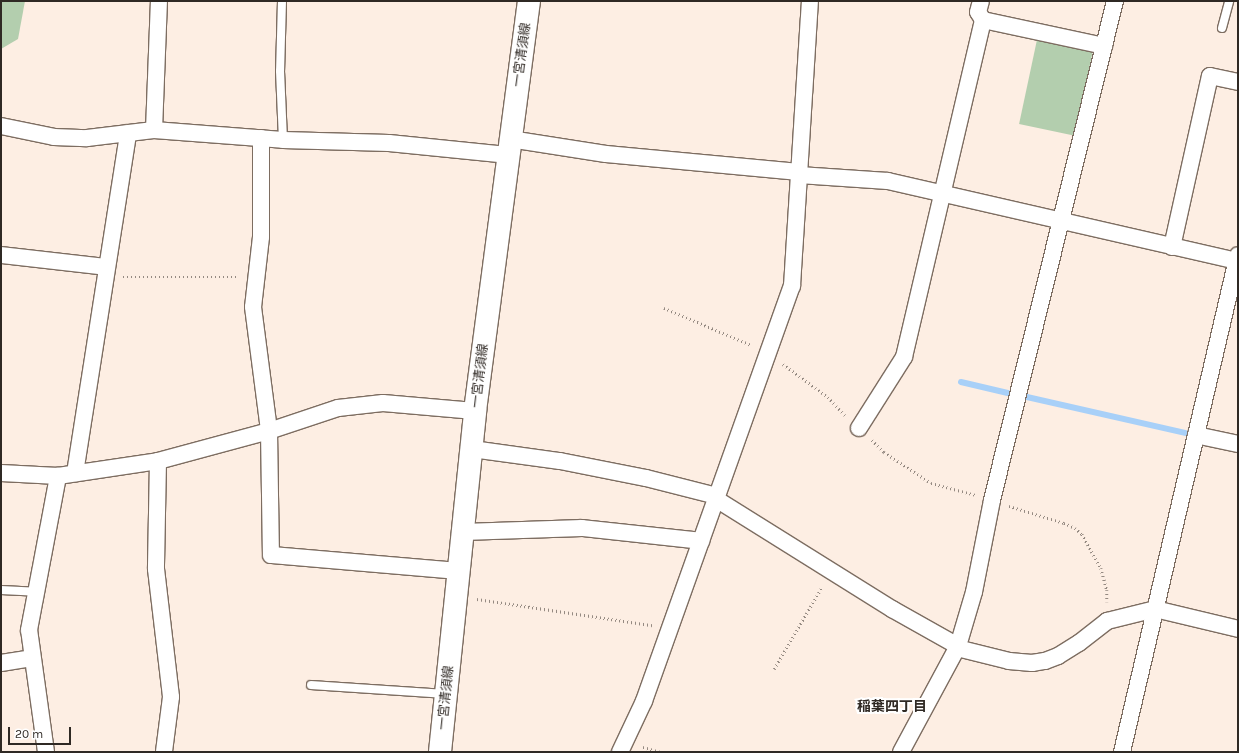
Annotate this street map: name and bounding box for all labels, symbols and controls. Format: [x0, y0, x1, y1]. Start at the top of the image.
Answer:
street label: 一宮清須線 [510, 22, 534, 88]
street label: 一宮清須線 [468, 343, 492, 409]
street label: 一宮清須線 [435, 665, 457, 731]
district label: 稲葉四丁目 [857, 699, 927, 715]
scale bar [10, 719, 73, 745]
text: 20 m [15, 727, 43, 741]

